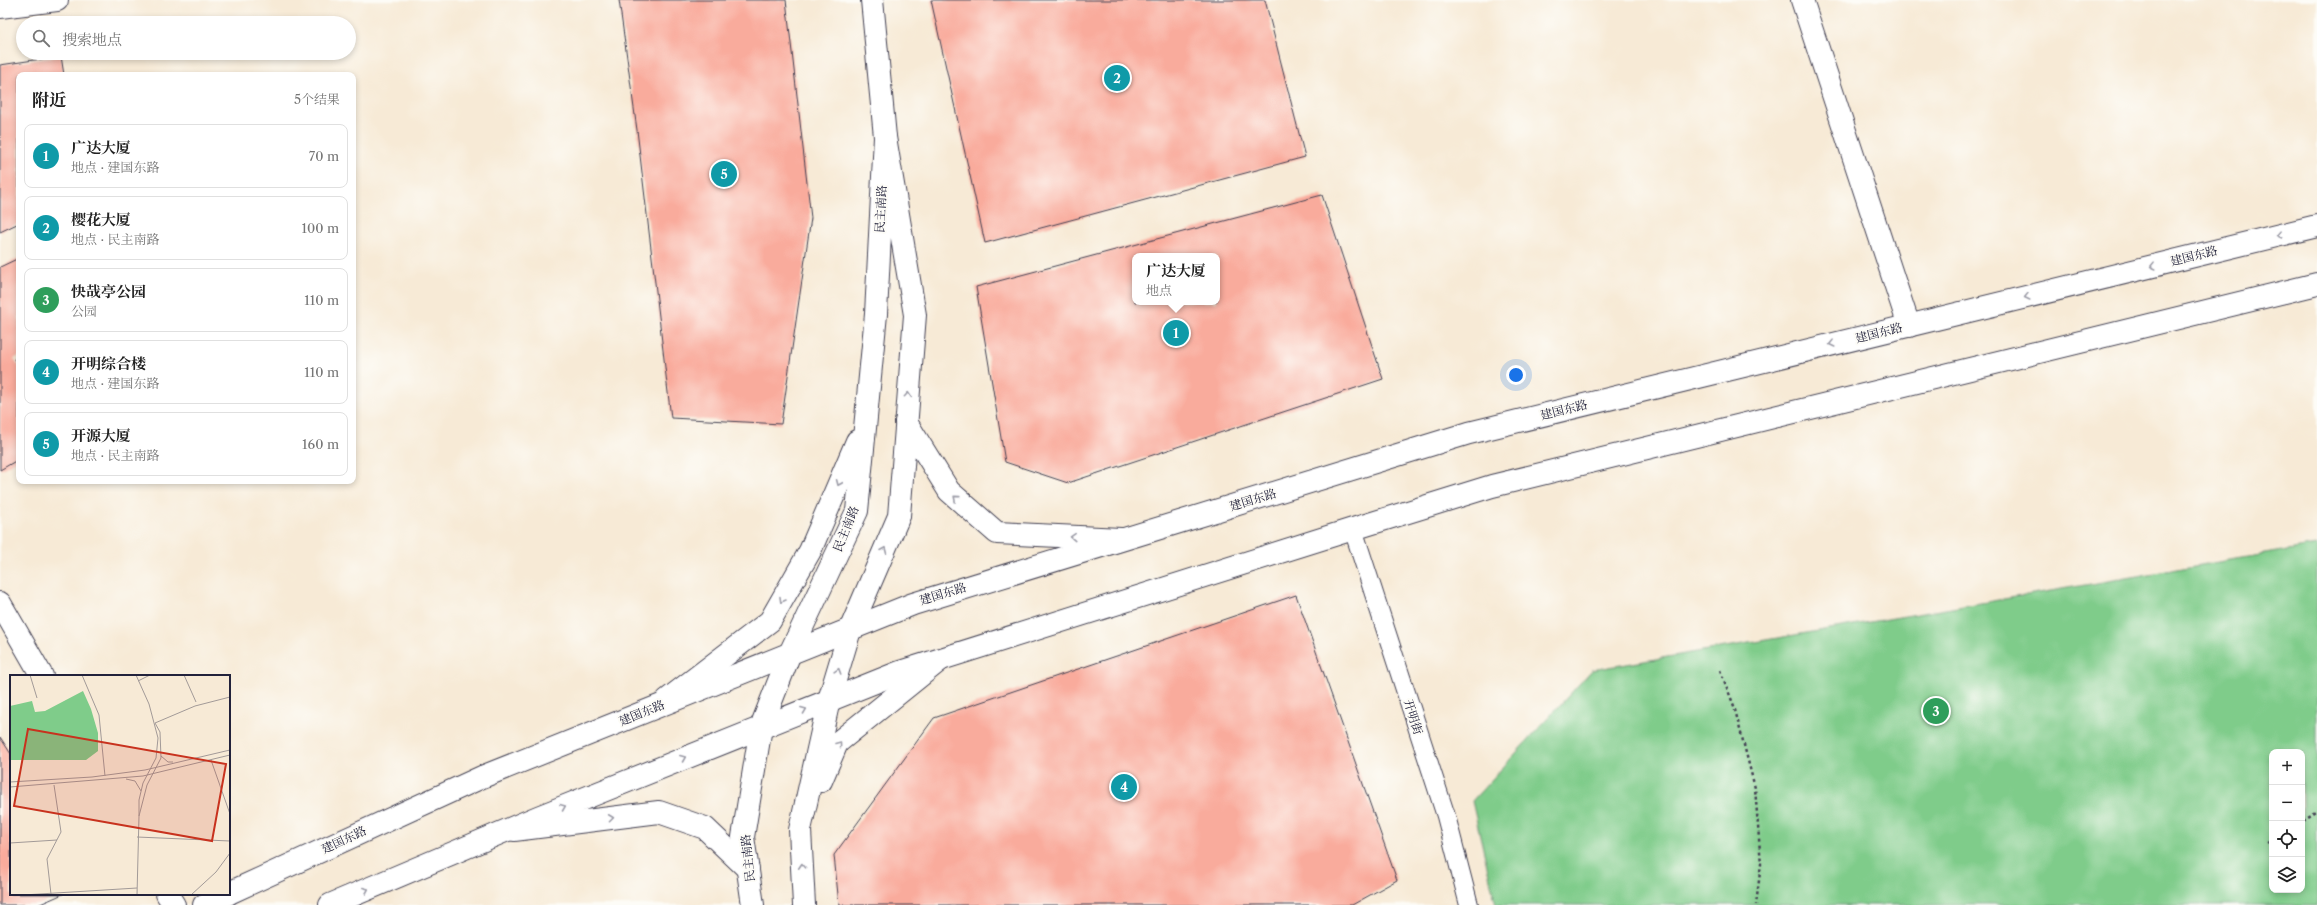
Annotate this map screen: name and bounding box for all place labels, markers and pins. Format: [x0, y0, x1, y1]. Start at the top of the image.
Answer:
pin: 2 [1104, 63, 1130, 93]
pin: 5 [711, 159, 737, 189]
pin: 1 [1163, 318, 1189, 348]
pin: 3 [1923, 696, 1949, 726]
pin: 4 [1111, 772, 1137, 802]

